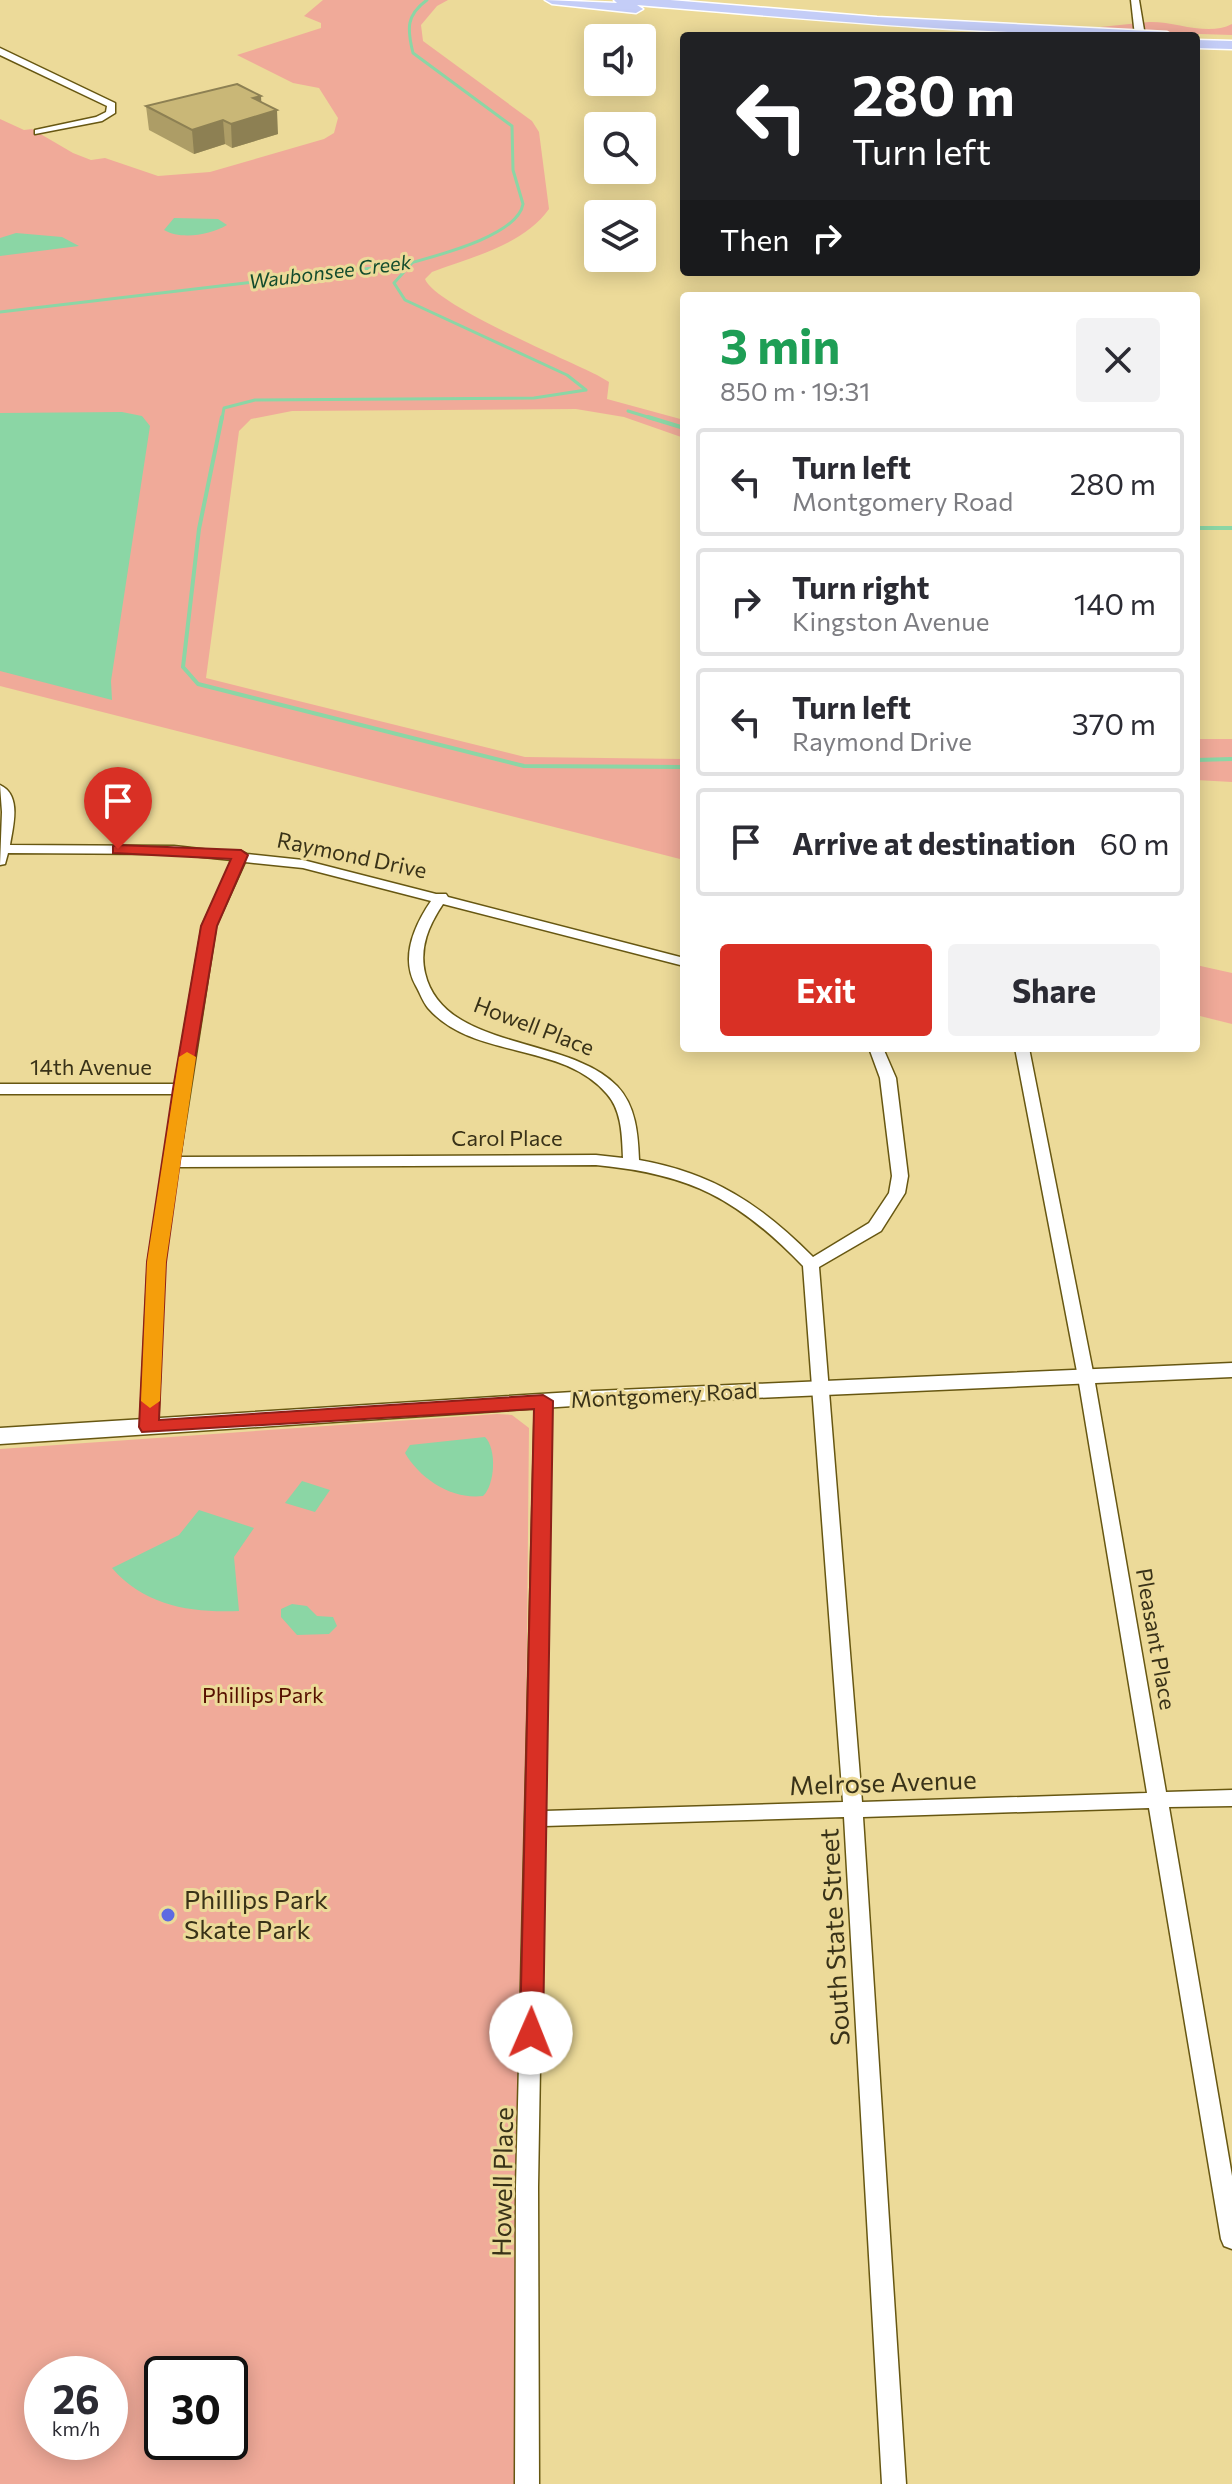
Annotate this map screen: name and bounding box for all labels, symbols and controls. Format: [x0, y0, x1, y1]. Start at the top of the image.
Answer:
map controls [584, 24, 656, 272]
button: sound [584, 24, 656, 96]
text: 280 m [852, 59, 1015, 128]
icon: left [720, 64, 824, 168]
button: search [584, 112, 656, 184]
text: Turn left [852, 128, 991, 172]
button: layers [584, 200, 656, 272]
icon: right [805, 216, 849, 260]
text: Then [720, 220, 789, 257]
water label: Waubonsee Creek [247, 249, 414, 293]
text: 3 min [720, 315, 840, 374]
button: close [1076, 318, 1160, 402]
text: 850 m · 19:31 [720, 375, 870, 406]
text: Turn left [792, 448, 911, 485]
icon: left [724, 460, 768, 504]
text: 280 m [1070, 464, 1156, 501]
text: Montgomery Road [792, 485, 1013, 516]
text: Turn right [792, 568, 929, 605]
icon: right [724, 580, 768, 624]
text: 140 m [1074, 584, 1156, 621]
text: Kingston Avenue [792, 605, 989, 636]
text: Turn left [792, 688, 911, 725]
icon: left [724, 700, 768, 744]
text: 370 m [1072, 704, 1156, 741]
text: Raymond Drive [792, 725, 972, 756]
pin [84, 767, 152, 849]
icon: arrive [96, 779, 140, 823]
icon: arrive [724, 820, 768, 864]
text: Arrive at destination [792, 824, 1076, 861]
text: 60 m [1100, 824, 1169, 861]
street label: Raymond Drive [275, 825, 429, 884]
button: Exit [720, 944, 932, 1036]
button: Share [948, 944, 1160, 1036]
street label: Howell Place [470, 990, 598, 1061]
street label: 14th Avenue [30, 1053, 152, 1080]
street label: Carol Place [451, 1124, 563, 1151]
street label: Montgomery Road [570, 1376, 758, 1413]
street label: Pleasant Place [1131, 1566, 1182, 1712]
park label: Phillips Park [202, 1681, 324, 1708]
street label: Melrose Avenue [789, 1763, 977, 1800]
street label: South State Street [812, 1828, 855, 2047]
place label: Phillips Park Skate Park [184, 1883, 328, 1944]
marker: Phillips Park Skate Park [159, 1906, 177, 1924]
position arrow [489, 1991, 573, 2075]
street label: Howell Place [485, 2107, 518, 2257]
speed limit sign: 30 [144, 2356, 248, 2460]
text: 26 [52, 2373, 100, 2422]
text: km/h [52, 2416, 100, 2440]

